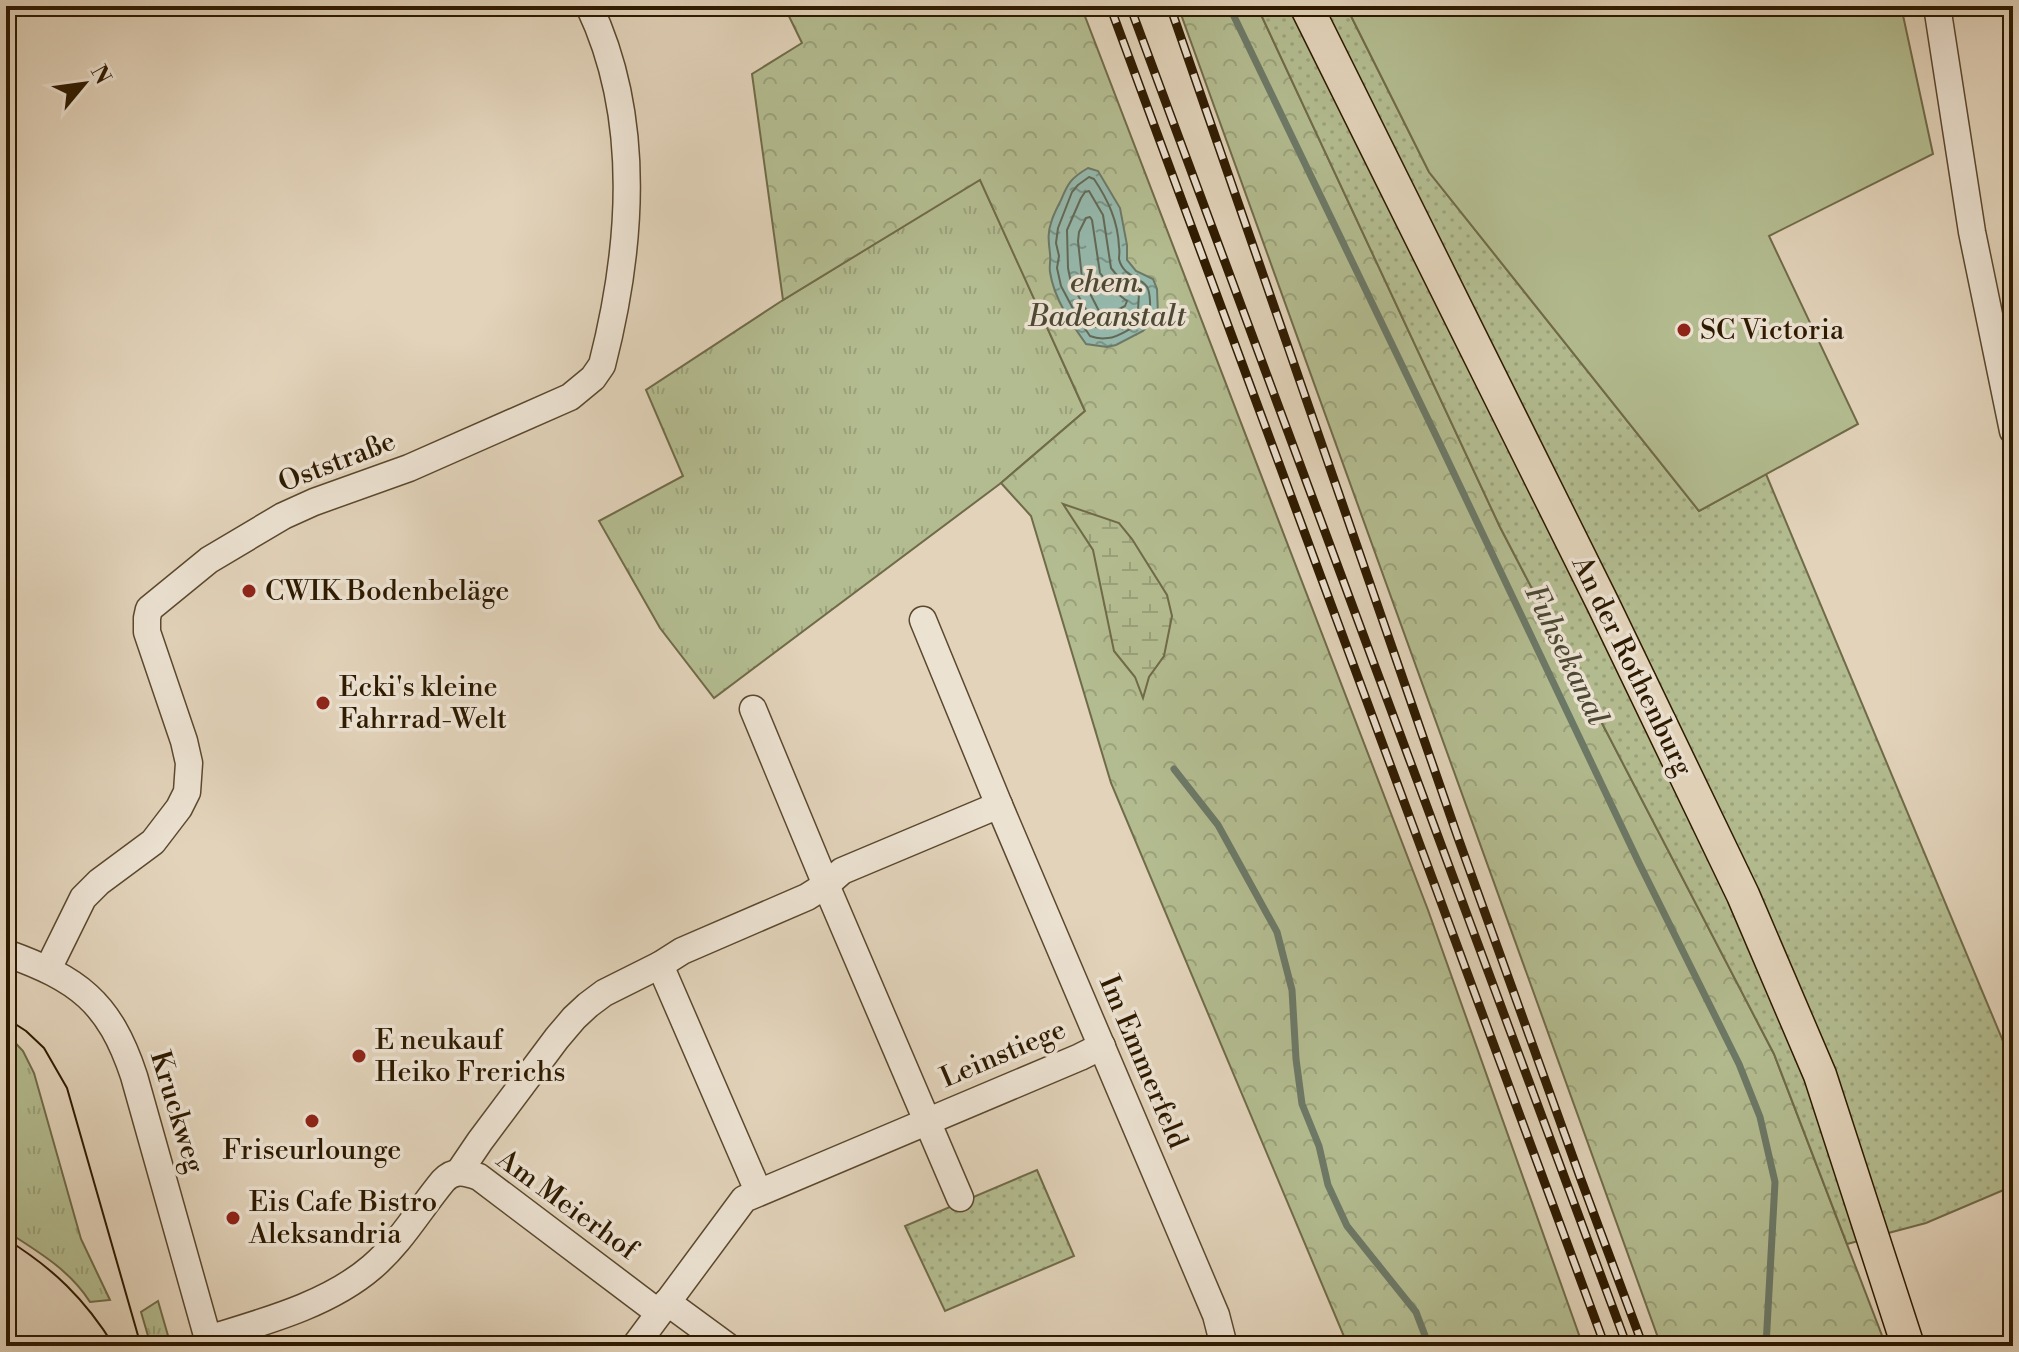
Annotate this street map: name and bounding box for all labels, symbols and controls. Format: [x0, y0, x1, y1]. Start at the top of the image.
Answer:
north arrow [44, 44, 124, 124]
text: N [84, 61, 116, 90]
water label: ehem. Badeanstalt [1027, 264, 1187, 336]
place label: SC Victoria [1700, 313, 1845, 348]
marker: SC Victoria [1675, 321, 1693, 339]
street label: Oststraße [273, 424, 401, 500]
street label: An der Rothenburg [1563, 549, 1701, 782]
place label: CWIK Bodenbeläge [265, 574, 509, 609]
water label: Fuhsekanal [1515, 578, 1617, 732]
marker: CWIK Bodenbeläge [240, 582, 258, 600]
place label: Ecki's kleine Fahrrad-Welt [339, 670, 507, 737]
marker: Ecki's kleine Fahrrad-Welt [314, 694, 332, 712]
street label: Im Emmerfeld [1091, 970, 1195, 1154]
street label: Leinstiege [935, 1012, 1071, 1096]
place label: E neukauf Heiko Frerichs [375, 1023, 565, 1090]
street label: Kruckweg [142, 1047, 212, 1178]
marker: E neukauf Heiko Frerichs [350, 1047, 368, 1065]
marker: Friseurlounge [303, 1112, 321, 1130]
place label: Friseurlounge [223, 1133, 401, 1168]
street label: Am Meierhof [489, 1142, 646, 1269]
place label: Eis Cafe Bistro Aleksandria [248, 1185, 437, 1252]
marker: Eis Cafe Bistro Aleksandria [224, 1209, 242, 1227]

